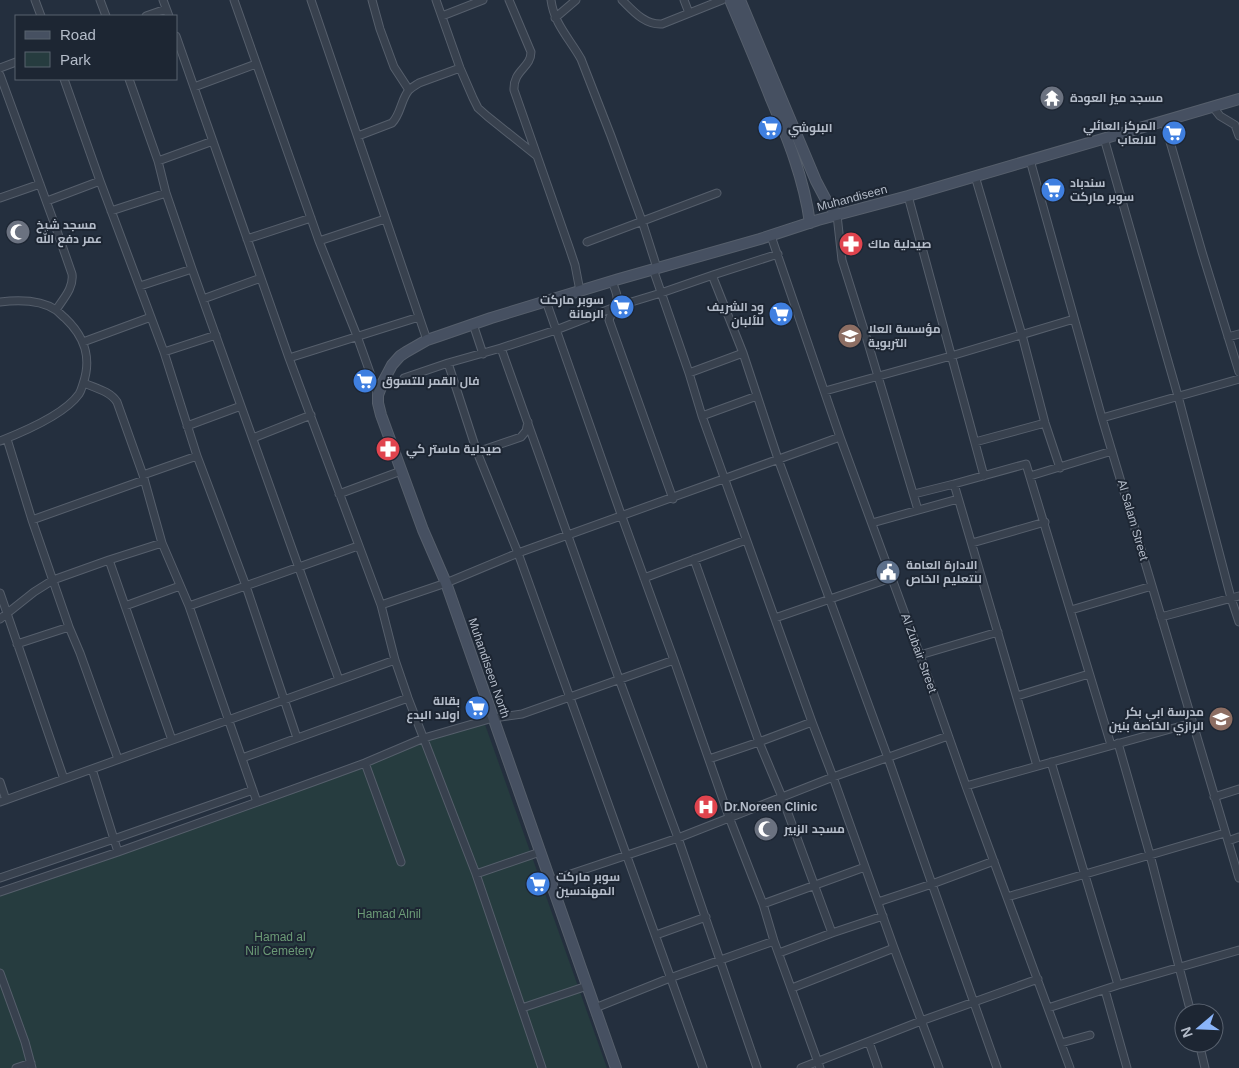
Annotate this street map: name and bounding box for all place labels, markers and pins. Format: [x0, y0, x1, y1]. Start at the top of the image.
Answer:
temple icon: مسجد ميز العودة [1039, 85, 1065, 111]
place label: مسجد ميز العودة [1070, 91, 1163, 106]
supermarket icon: البلوشي [757, 115, 783, 141]
place label: المركز العائلي للالعاب [1083, 119, 1156, 147]
supermarket icon: المركز العائلي للالعاب [1161, 120, 1187, 146]
place label: البلوشي [788, 121, 832, 138]
place label: سندباد سوبر ماركت [1070, 176, 1134, 205]
supermarket icon: سندباد سوبر ماركت [1040, 177, 1066, 203]
place label: مسجد شيخ عمر دفع الله [36, 218, 102, 248]
mosque icon: مسجد شيخ عمر دفع الله [5, 219, 31, 245]
pharmacy icon: صيدلية ماك [838, 231, 864, 257]
place label: صيدلية ماك [868, 237, 931, 251]
place label: سوبر ماركت الرمانة [540, 293, 604, 322]
supermarket icon: سوبر ماركت الرمانة [609, 294, 635, 320]
place label: ود الشريف للألبان [707, 300, 764, 329]
supermarket icon: ود الشريف للألبان [768, 301, 794, 327]
place label: مؤسسة العلا التربوية [868, 322, 941, 351]
school or university icon: مؤسسة العلا التربوية [837, 323, 863, 349]
supermarket icon: فال القمر للتسوق [352, 368, 378, 394]
place label: فال القمر للتسوق [382, 374, 480, 389]
pharmacy icon: صيدلية ماستر كي [375, 436, 401, 462]
place label: صيدلية ماستر كي [406, 442, 501, 459]
place label: الادارة العامة للتعليم الخاص [906, 558, 982, 587]
public building icon: الادارة العامة للتعليم الخاص [875, 559, 901, 585]
place label: بقالة اولاد البدع [407, 694, 460, 724]
supermarket icon: بقالة اولاد البدع [464, 695, 490, 721]
place label: مدرسة ابي بكر الرازي الخاصة بنين [1109, 705, 1204, 736]
school or university icon: مدرسة ابي بكر الرازي الخاصة بنين [1208, 706, 1234, 732]
hospital icon: Dr.Noreen Clinic [693, 794, 719, 820]
place label: Dr.Noreen Clinic [724, 800, 818, 814]
mosque icon: مسجد الزبير [753, 816, 779, 842]
place label: مسجد الزبير [783, 822, 845, 837]
place label: سوبر ماركت المهندسين [556, 870, 620, 899]
supermarket icon: سوبر ماركت المهندسين [525, 871, 551, 897]

